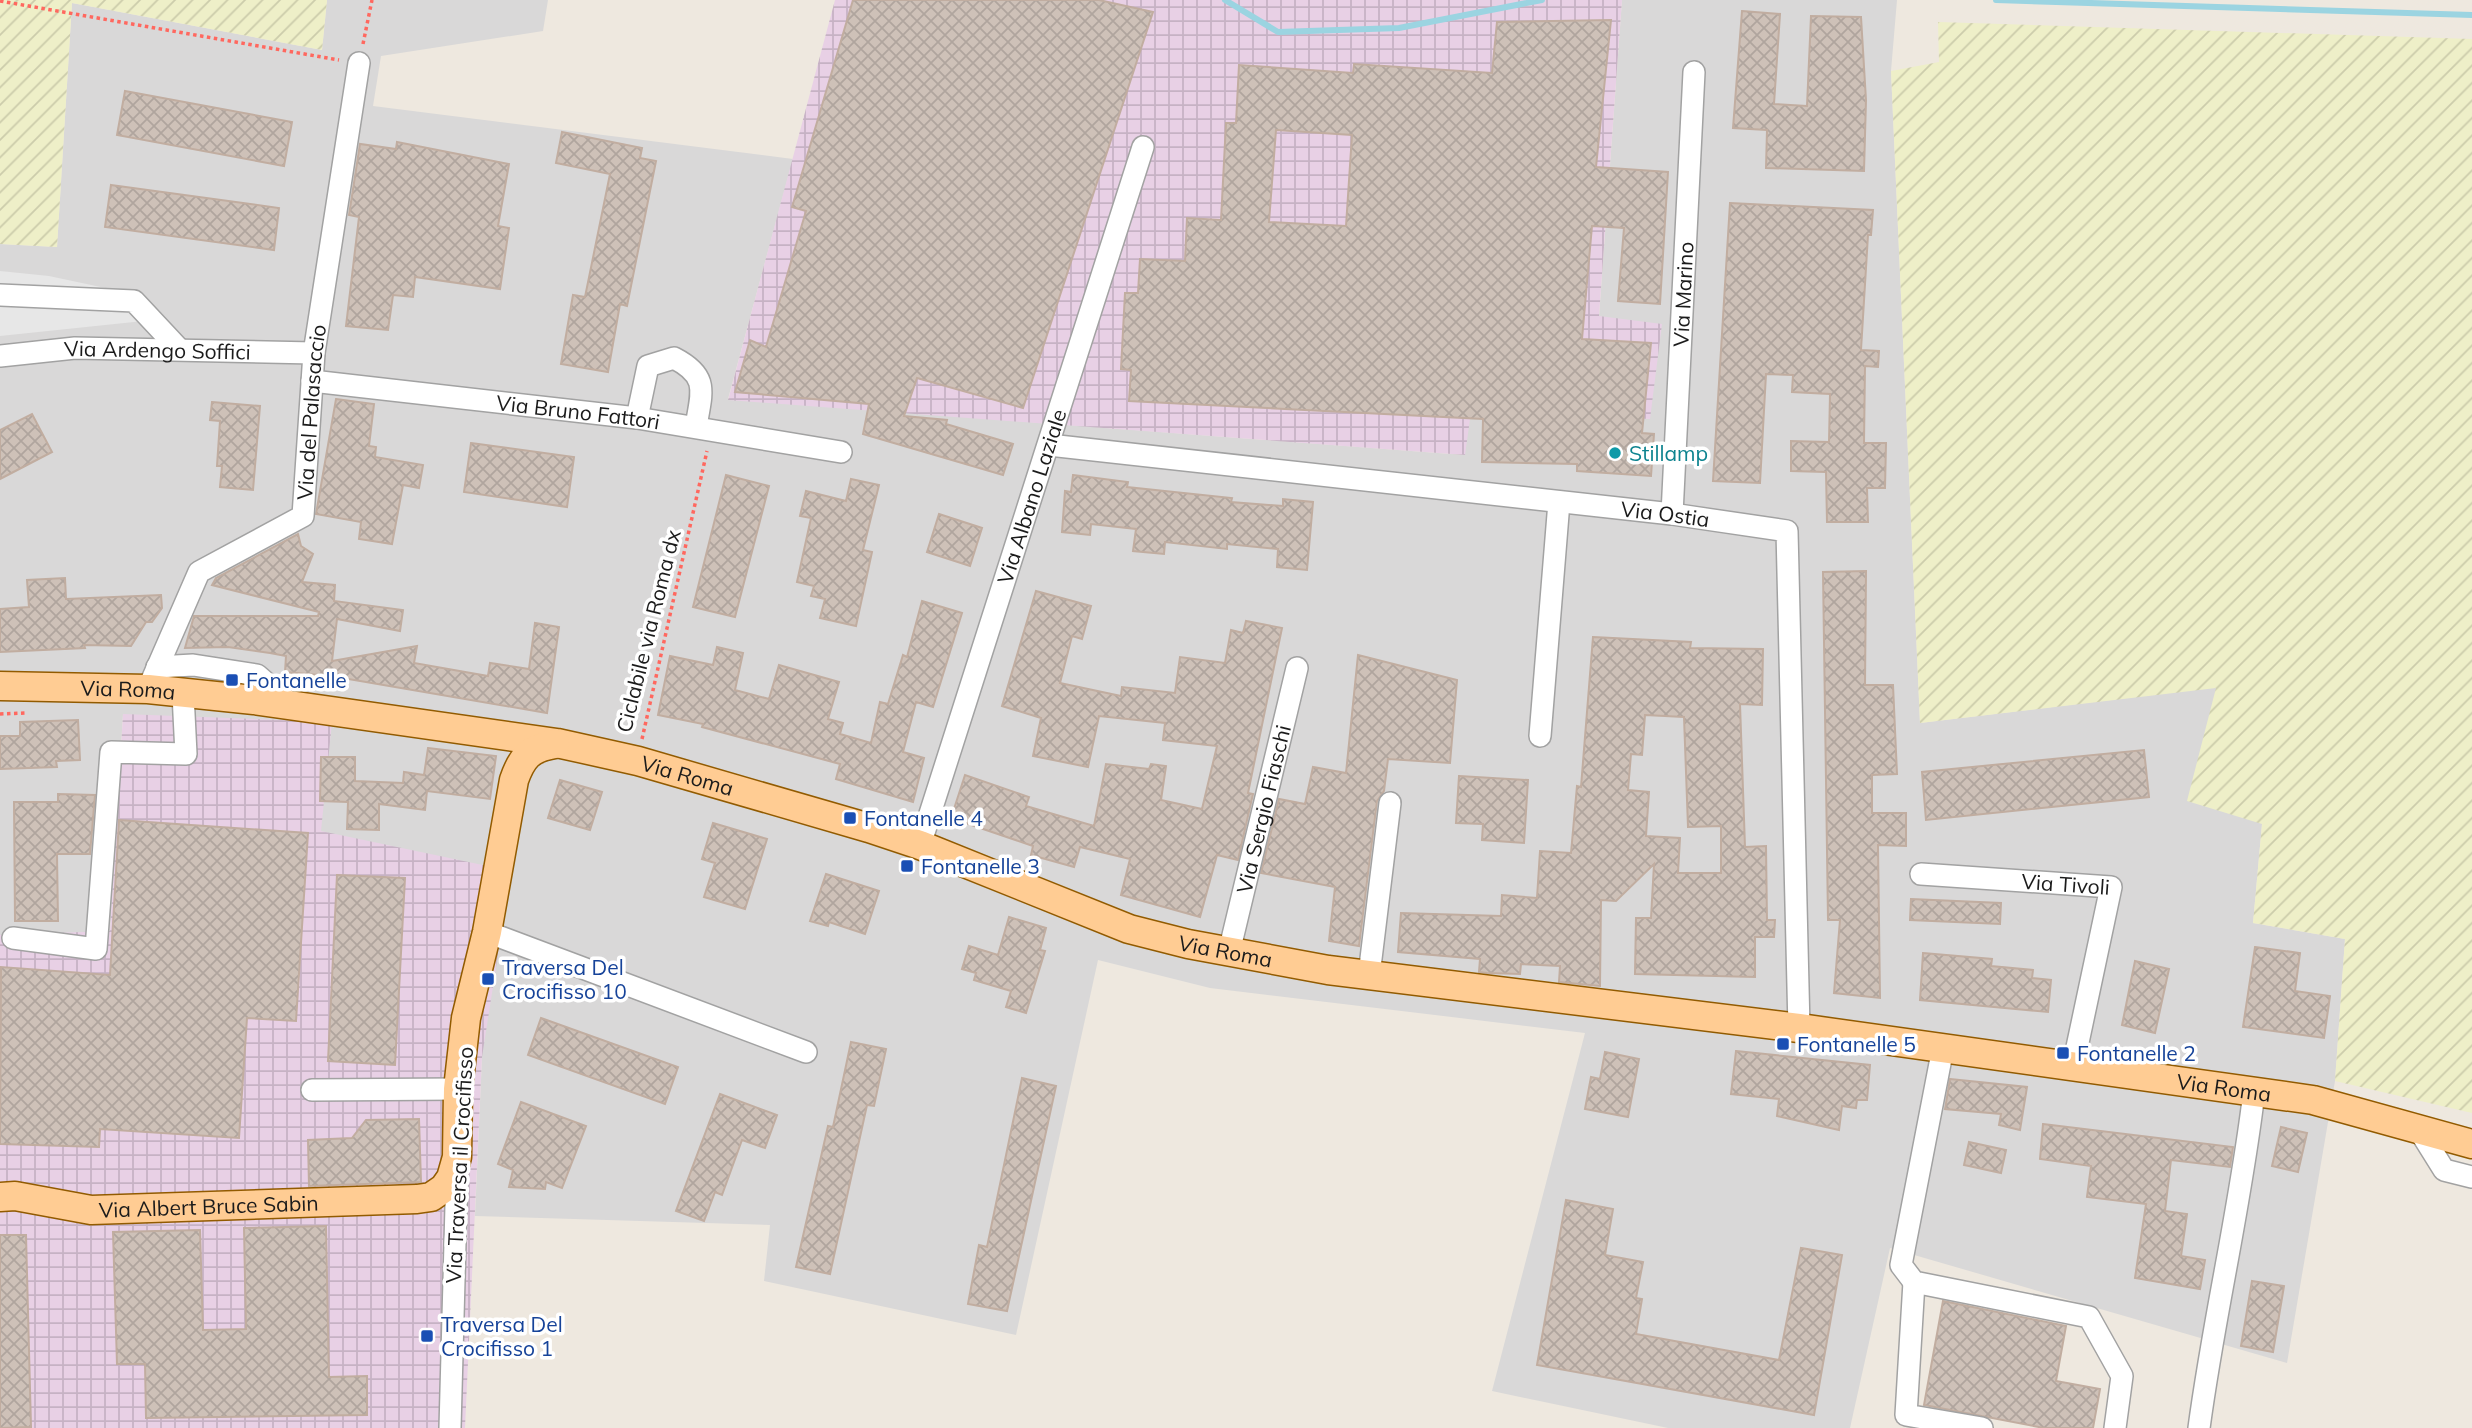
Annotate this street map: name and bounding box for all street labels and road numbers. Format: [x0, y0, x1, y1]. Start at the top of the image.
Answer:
street label: Via Marino [1667, 241, 1699, 348]
street label: Via del Palasaccio [291, 322, 331, 501]
street label: Via Ardengo Soffici [63, 335, 251, 365]
street label: Via Bruno Fattori [495, 389, 662, 435]
street label: Via Albano Laziale [991, 406, 1071, 587]
street label: Via Ostia [1619, 495, 1711, 532]
street label: Ciclabile via Roma dx [610, 527, 686, 735]
street label: Via Roma [80, 675, 177, 705]
street label: Via Sergio Fiaschi [1231, 722, 1296, 896]
street label: Via Roma [638, 750, 737, 801]
street label: Via Tivoli [2021, 868, 2111, 900]
street label: Via Roma [1176, 929, 1274, 972]
street label: Via Traversa il Crocifisso [440, 1046, 478, 1284]
street label: Via Roma [2175, 1068, 2273, 1107]
street label: Via Albert Bruce Sabin [98, 1189, 319, 1223]

